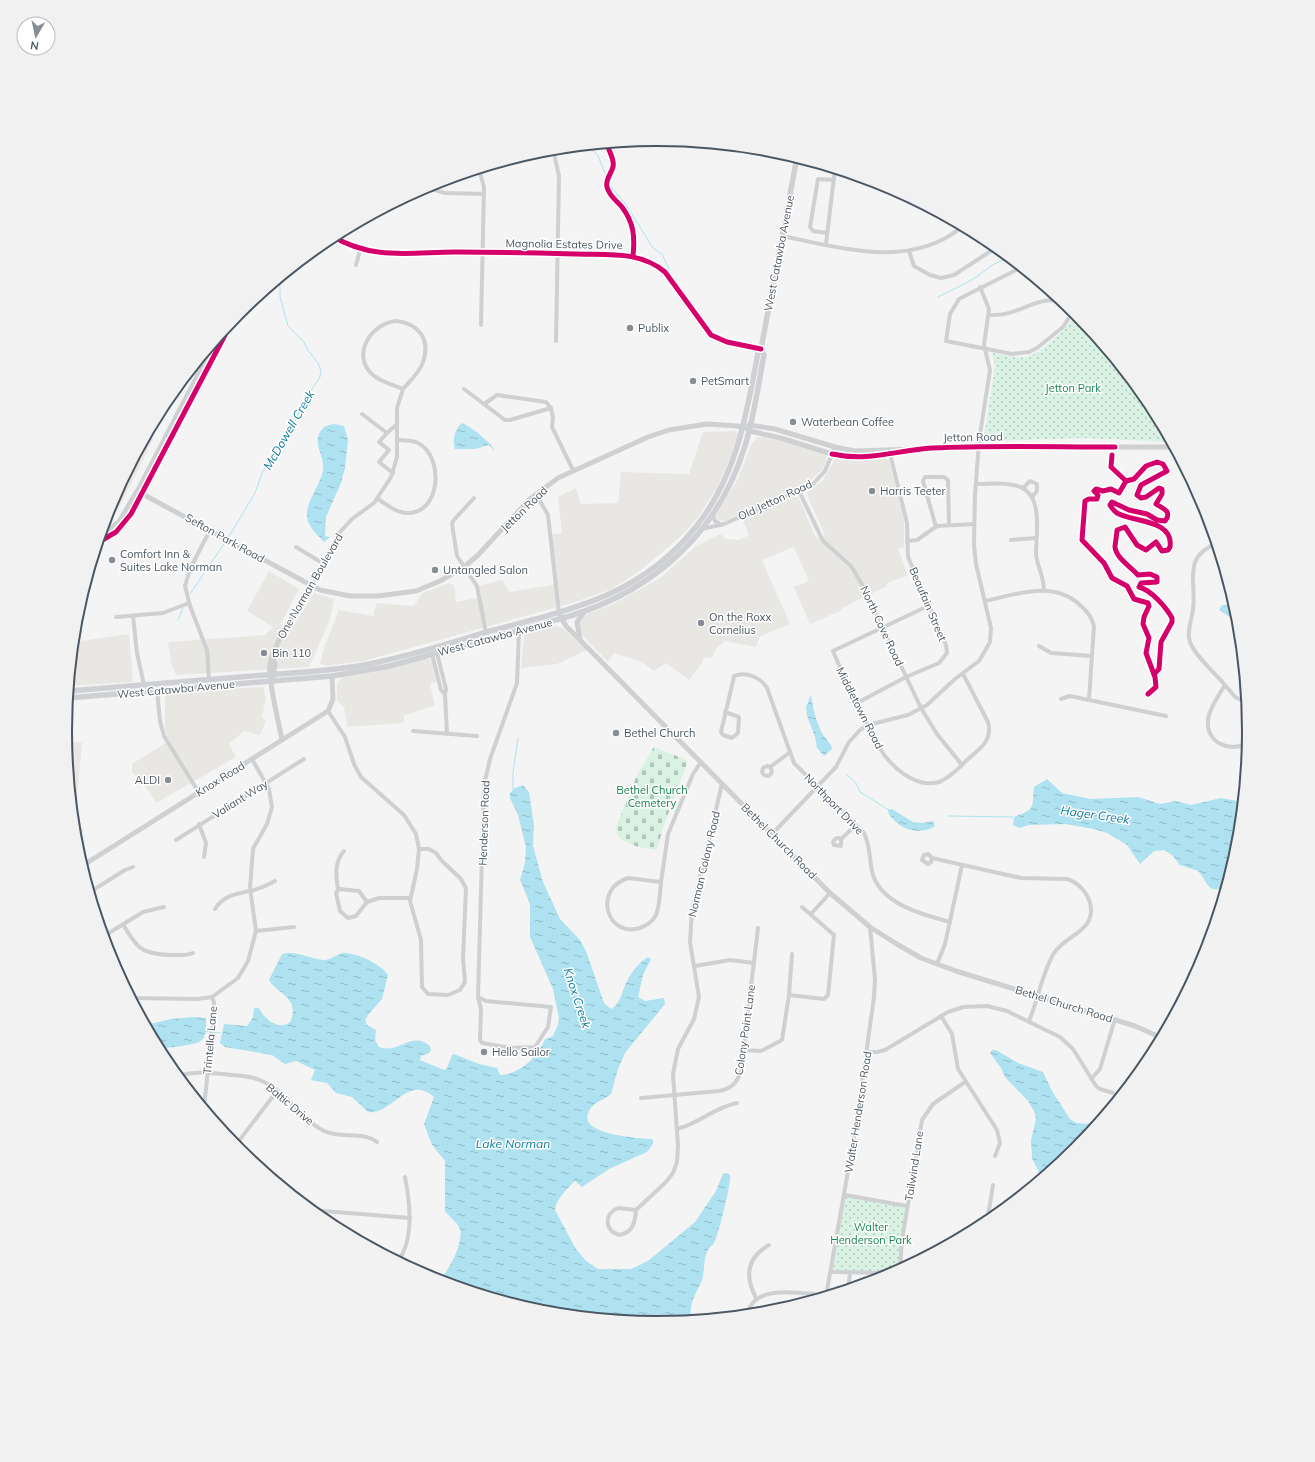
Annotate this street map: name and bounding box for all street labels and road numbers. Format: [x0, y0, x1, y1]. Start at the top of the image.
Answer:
street label: West Catawba Avenue [761, 194, 797, 312]
street label: Magnolia Estates Drive [505, 236, 623, 252]
street label: Jetton Road [943, 429, 1003, 445]
street label: Old Jetton Road [736, 477, 814, 523]
street label: Jetton Road [498, 483, 550, 535]
street label: Sefton Park Road [183, 510, 267, 566]
street label: One Norman Boulevard [274, 531, 346, 641]
street label: Beaufain Street [906, 565, 950, 643]
street label: North Cove Road [857, 584, 907, 668]
street label: West Catawba Avenue [436, 615, 554, 659]
street label: Middletown Road [833, 665, 887, 751]
street label: West Catawba Avenue [117, 677, 235, 701]
street label: Knox Road [193, 758, 247, 800]
street label: Northport Drive [801, 771, 867, 837]
street label: Valiant Way [210, 776, 270, 822]
street label: Henderson Road [476, 780, 492, 866]
street label: Bethel Church Road [738, 800, 820, 882]
street label: Norman Colony Road [685, 810, 723, 918]
street label: Bethel Church Road [1014, 983, 1114, 1025]
street label: Colony Point Lane [732, 984, 758, 1076]
street label: Trintella Lane [200, 1005, 220, 1075]
street label: Walter Henderson Road [841, 1050, 875, 1174]
street label: Baltic Drive [263, 1080, 317, 1128]
street label: Tailwind Lane [902, 1130, 926, 1202]

